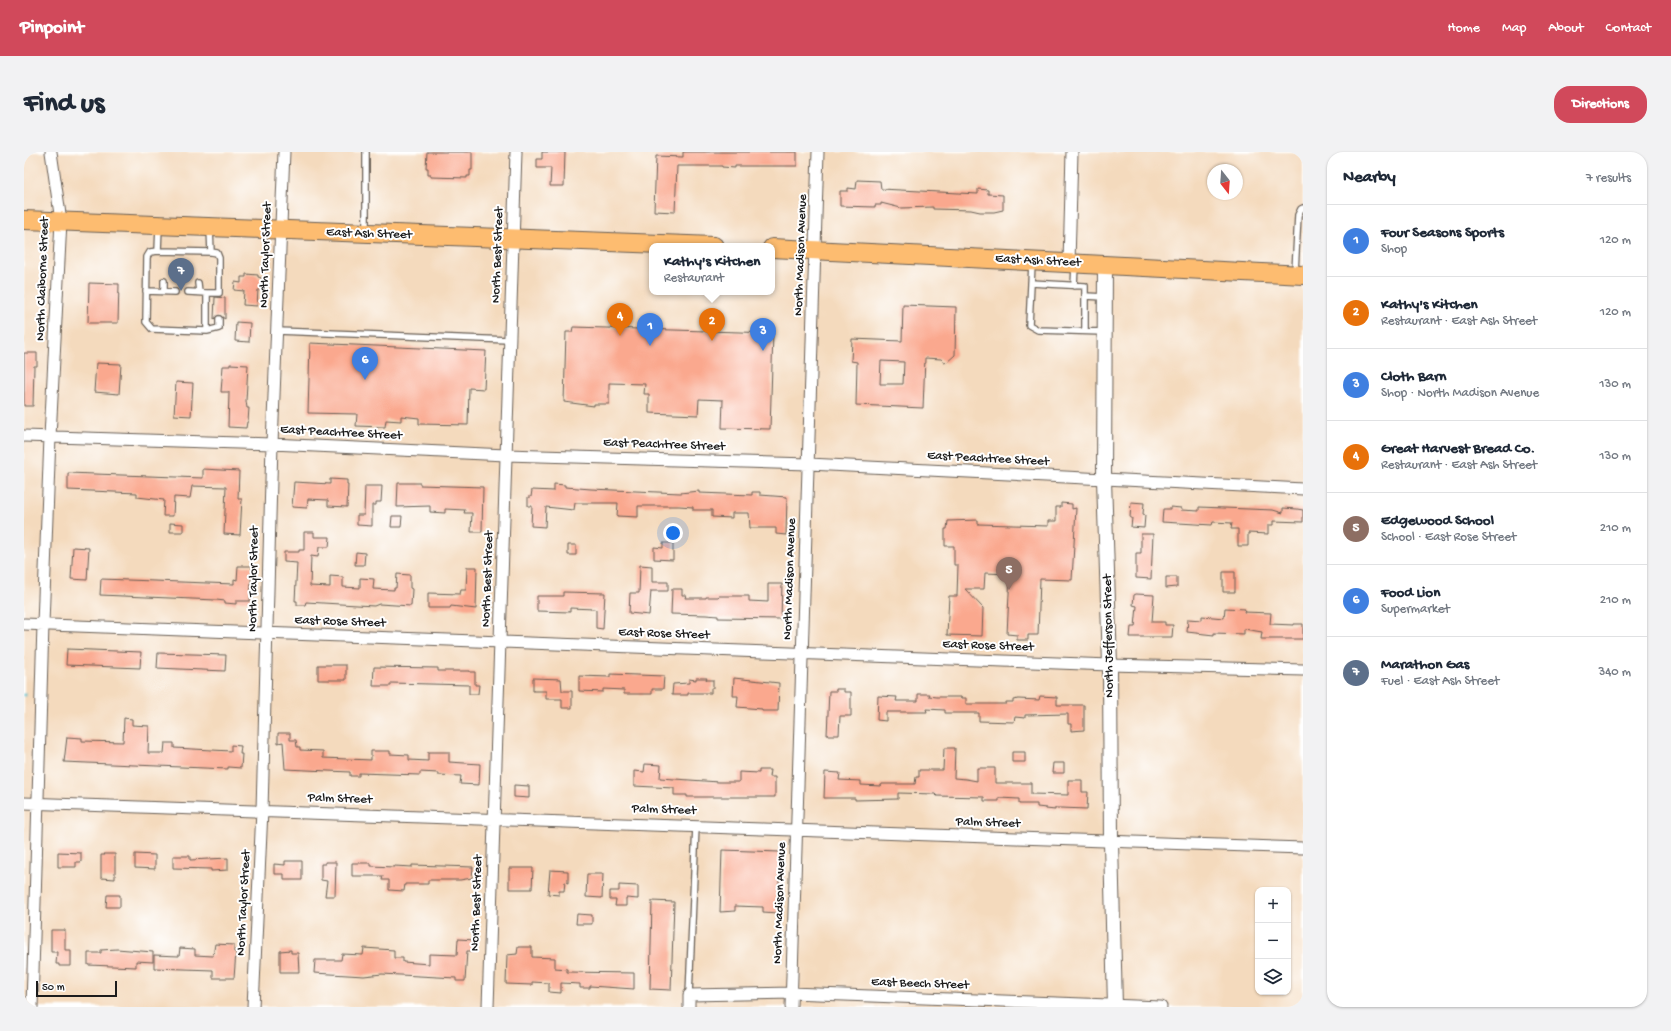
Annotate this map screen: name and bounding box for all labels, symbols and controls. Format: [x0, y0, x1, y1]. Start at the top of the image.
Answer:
text: Pinpoint [20, 17, 84, 40]
text: Home [1448, 20, 1480, 37]
text: Map [1502, 20, 1526, 37]
text: About [1548, 20, 1584, 37]
text: Contact [1606, 20, 1651, 37]
button: Directions [1554, 86, 1647, 123]
text: Find us [24, 88, 104, 121]
north arrow [1207, 164, 1243, 200]
text: Nearby [1343, 168, 1396, 188]
text: 7 results [1586, 171, 1631, 186]
street label: North Madison Avenue [791, 194, 811, 316]
street label: North Taylor Street [257, 200, 275, 308]
street label: North Best Street [489, 205, 507, 303]
street label: North Claiborne Street [33, 215, 53, 341]
text: Four Seasons Sports [1381, 224, 1504, 242]
street label: East Ash Street [326, 225, 414, 243]
text: 1 [1353, 233, 1359, 248]
text: 120 m [1600, 233, 1631, 248]
text: Shop [1381, 242, 1407, 257]
popup [649, 243, 775, 295]
street label: East Ash Street [995, 251, 1083, 271]
text: Kathy's Kitchen [664, 253, 760, 271]
pin: 7 [168, 258, 194, 291]
text: Restaurant [664, 271, 724, 286]
text: Kathy's Kitchen [1381, 296, 1478, 314]
pin: 4 [607, 303, 633, 336]
text: 2 [1353, 305, 1359, 320]
text: 120 m [1600, 305, 1631, 320]
pin: 2 [699, 308, 725, 341]
pin: 1 [637, 313, 663, 346]
text: Restaurant · East Ash Street [1381, 314, 1537, 329]
pin: 3 [750, 318, 776, 351]
pin: 6 [352, 347, 378, 380]
text: Cloth Barn [1381, 368, 1446, 386]
text: 3 [1353, 377, 1359, 392]
text: 130 m [1599, 377, 1631, 392]
text: Shop · North Madison Avenue [1381, 386, 1539, 401]
street label: East Peachtree Street [280, 422, 404, 444]
street label: East Peachtree Street [603, 435, 727, 455]
text: Great Harvest Bread Co. [1381, 440, 1535, 458]
street label: East Peachtree Street [927, 448, 1051, 470]
text: 4 [1353, 449, 1359, 464]
text: 130 m [1599, 449, 1631, 464]
text: Restaurant · East Ash Street [1381, 458, 1537, 473]
text: Edgewood School [1381, 512, 1494, 530]
street label: North Madison Avenue [780, 518, 800, 640]
text: 5 [1353, 521, 1359, 536]
text: 210 m [1600, 521, 1631, 536]
your location [663, 523, 683, 543]
street label: North Taylor Street [246, 524, 262, 632]
street label: North Best Street [479, 529, 497, 627]
text: School · East Rose Street [1381, 530, 1516, 545]
pin: 5 [996, 557, 1022, 590]
street label: North Jefferson Street [1100, 572, 1118, 698]
text: Food Lion [1381, 584, 1440, 602]
text: 6 [1353, 593, 1359, 608]
text: 210 m [1600, 593, 1631, 608]
text: Supermarket [1381, 602, 1450, 617]
street label: East Rose Street [294, 613, 388, 631]
street label: East Rose Street [618, 625, 712, 643]
street label: East Rose Street [942, 637, 1036, 655]
text: Marathon Gas [1381, 656, 1469, 674]
text: 7 [1353, 665, 1359, 680]
text: 340 m [1598, 665, 1631, 680]
text: Fuel · East Ash Street [1381, 674, 1499, 689]
street label: Palm Street [307, 790, 374, 808]
street label: Palm Street [631, 801, 698, 819]
street label: Palm Street [955, 814, 1022, 832]
street label: North Madison Avenue [770, 842, 790, 964]
street label: North Taylor Street [234, 848, 254, 956]
street label: North Best Street [468, 853, 486, 951]
map controls [1255, 887, 1291, 995]
button: + [1255, 887, 1291, 923]
button: − [1255, 923, 1291, 959]
button: layers [1255, 959, 1291, 995]
street label: East Beech Street [871, 975, 971, 993]
scale bar [36, 979, 117, 998]
text: 50 m [42, 982, 64, 994]

